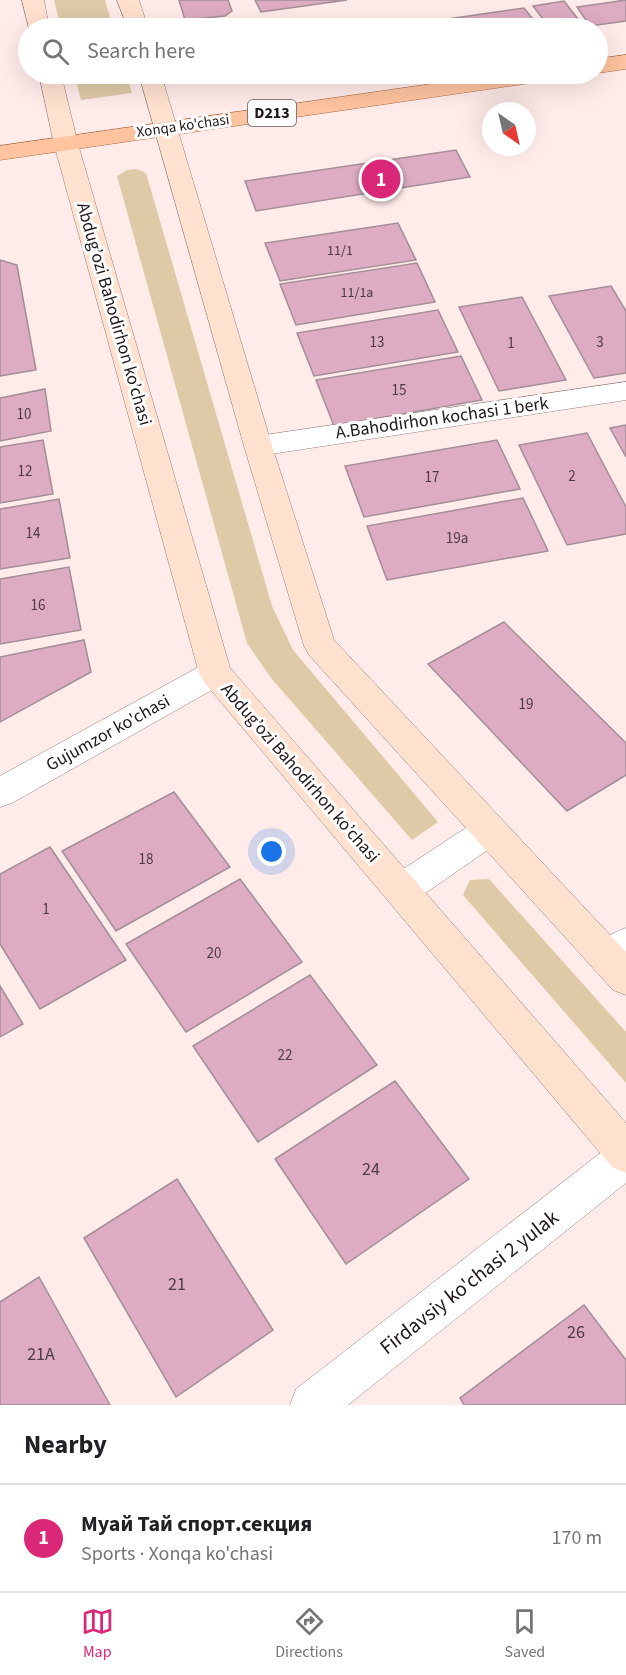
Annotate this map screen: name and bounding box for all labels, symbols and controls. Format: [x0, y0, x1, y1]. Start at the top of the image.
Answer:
search box [18, 18, 608, 84]
icon: search [39, 35, 72, 68]
text: Search here [87, 35, 195, 67]
road number: D213 [248, 100, 296, 126]
north arrow [482, 102, 536, 156]
street label: Xonqa ko'chasi [135, 109, 231, 143]
pin: 1 [362, 156, 400, 201]
street label: Abdug’ozi Bahodirhon ko’chasi [70, 200, 158, 428]
house number: 11/1 [327, 241, 353, 261]
house number: 11/1a [341, 283, 373, 303]
house number: 13 [370, 332, 384, 353]
house number: 3 [596, 332, 604, 353]
house number: 1 [507, 333, 515, 354]
house number: 15 [392, 380, 406, 401]
street label: A.Bahodirhon kochasi 1 berk [334, 391, 550, 445]
house number: 10 [17, 404, 31, 425]
house number: 12 [18, 461, 32, 482]
house number: 2 [568, 466, 576, 487]
house number: 17 [425, 467, 439, 488]
house number: 14 [26, 523, 41, 544]
house number: 19a [446, 528, 468, 549]
house number: 16 [31, 595, 45, 616]
street label: Abdug’ozi Bahodirhon ko’chasi [215, 678, 385, 868]
street label: Gujumzor ko'chasi [42, 689, 174, 777]
house number: 19 [519, 694, 533, 715]
your location [257, 837, 286, 866]
house number: 18 [139, 849, 153, 870]
house number: 1 [42, 899, 50, 920]
house number: 20 [207, 943, 221, 964]
house number: 22 [278, 1045, 292, 1066]
house number: 24 [362, 1157, 380, 1182]
street label: Firdavsiy ko'chasi 2 yulak [373, 1202, 565, 1362]
house number: 21 [168, 1272, 186, 1297]
house number: 26 [567, 1320, 585, 1345]
house number: 21A [27, 1342, 55, 1367]
text: Nearby [24, 1426, 107, 1463]
text: Муай Тай спорт.секция [81, 1508, 312, 1540]
text: 1 [38, 1524, 49, 1552]
text: 170 m [552, 1524, 602, 1552]
text: Sports · Xonqa ko'chasi [81, 1540, 273, 1568]
tab: Map [81, 1605, 114, 1663]
tab: Directions [275, 1605, 343, 1663]
tab: Saved [504, 1605, 545, 1663]

